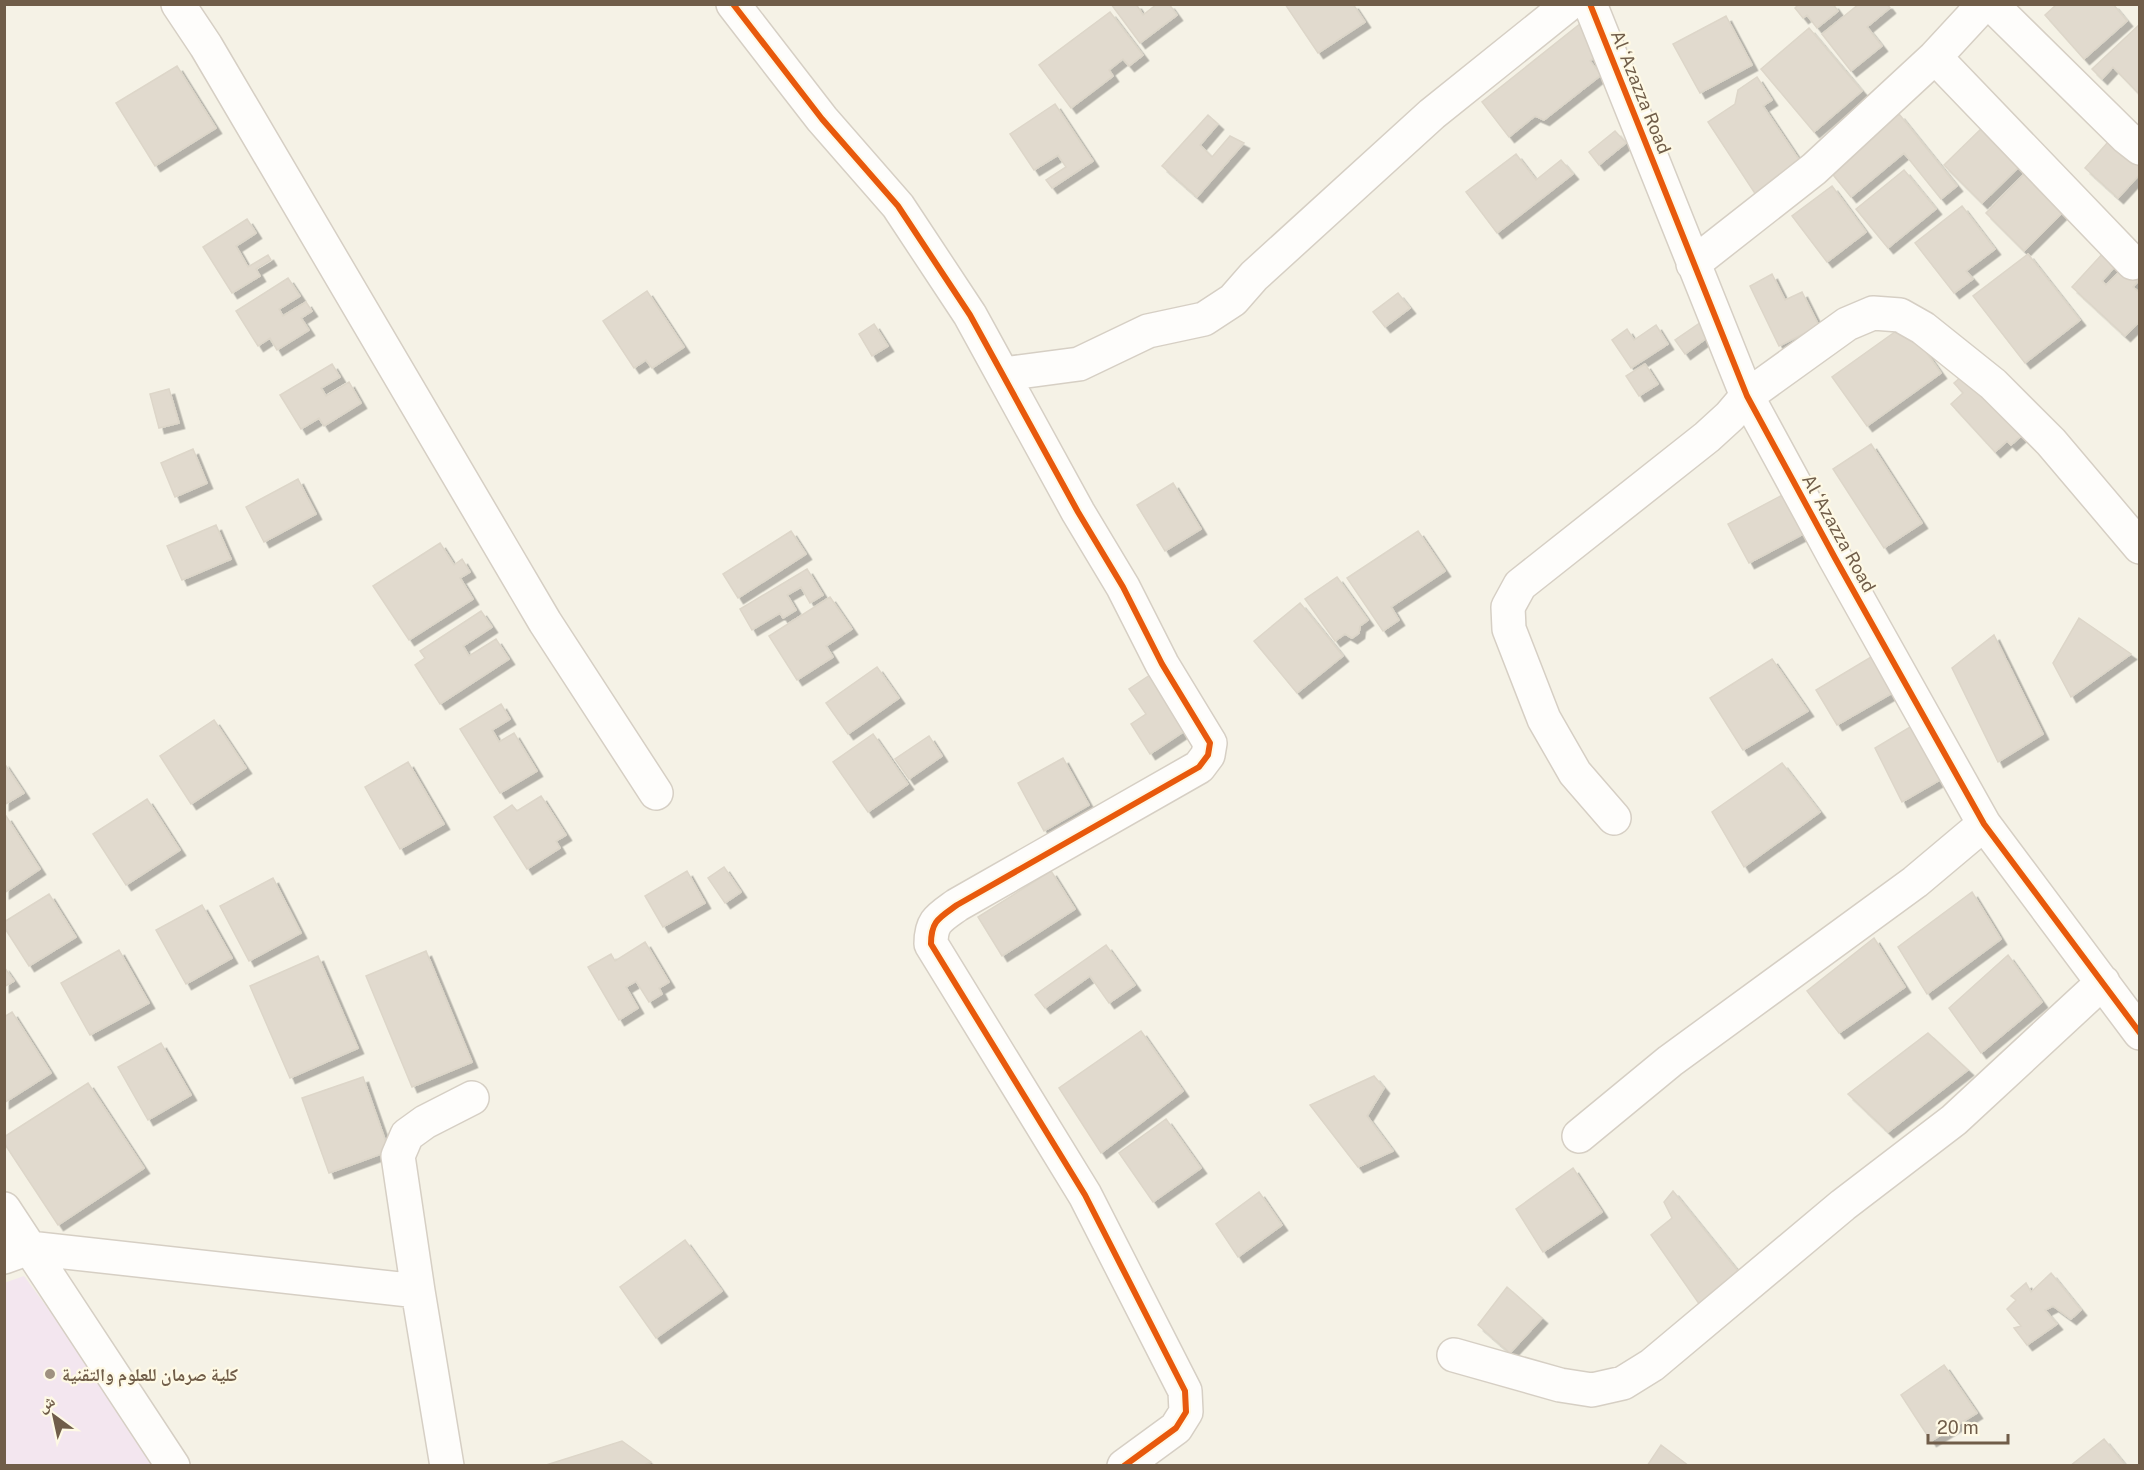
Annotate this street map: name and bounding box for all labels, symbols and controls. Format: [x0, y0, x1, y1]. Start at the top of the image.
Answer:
street label: Al ‘Azazza Road [1607, 27, 1675, 157]
street label: Al ‘Azazza Road [1798, 470, 1880, 596]
place label: كلية صرمان للعلوم والتقنية [62, 1364, 238, 1387]
marker: كلية صرمان للعلوم والتقنية [43, 1367, 57, 1381]
north arrow [24, 1386, 84, 1446]
text: ش [34, 1391, 58, 1416]
scale bar [1928, 1407, 2008, 1445]
text: 20 m [1937, 1417, 1979, 1438]

